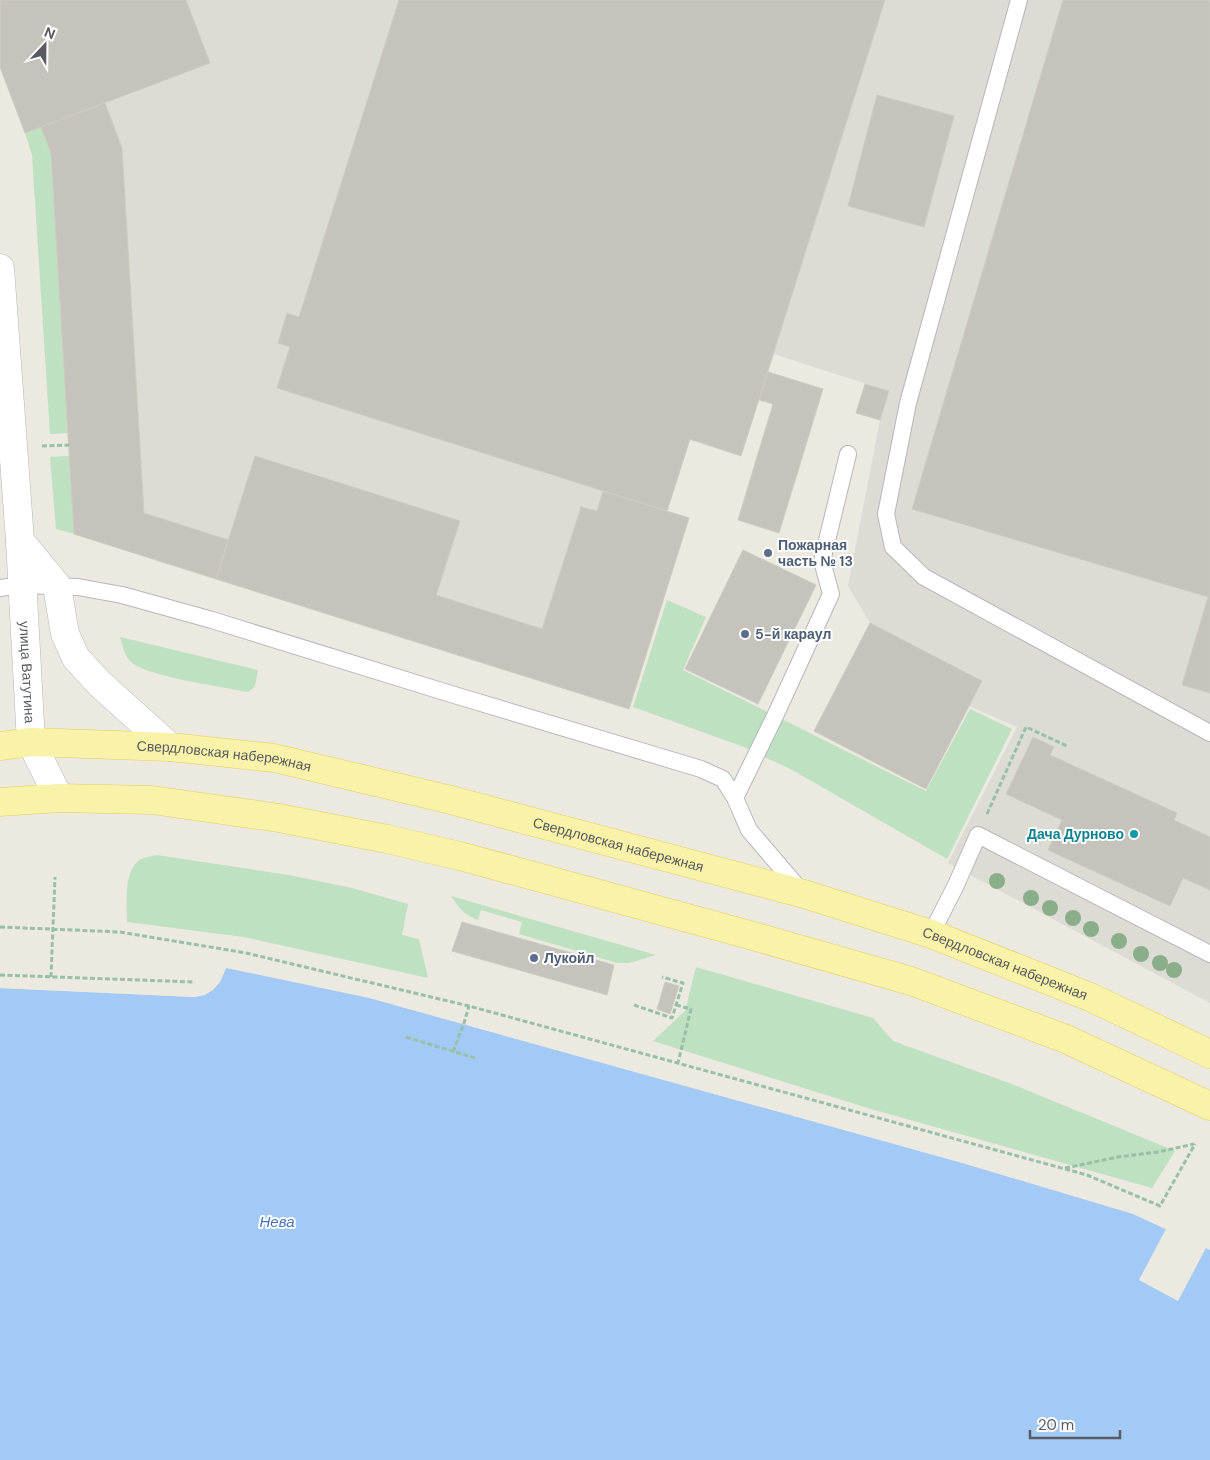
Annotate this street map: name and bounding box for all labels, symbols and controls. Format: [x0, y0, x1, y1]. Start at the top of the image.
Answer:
north arrow [20, 20, 70, 70]
text: N [42, 23, 58, 43]
place label: Пожарная часть № 13 [778, 536, 853, 570]
marker: Пожарная часть № 13 [762, 547, 774, 559]
street label: улица Ватутина [15, 620, 39, 724]
place label: 5-й караул [755, 625, 831, 643]
marker: 5-й караул [739, 628, 751, 640]
street label: Свердловская набережная [136, 737, 313, 776]
street label: Свердловская набережная [531, 813, 706, 876]
place label: Дача Дурново [1027, 825, 1124, 843]
marker: Дача Дурново [1128, 828, 1140, 840]
street label: Свердловская набережная [920, 923, 1090, 1004]
place label: Лукойл [544, 949, 594, 967]
marker: Лукойл [528, 952, 540, 964]
water label: Нева [259, 1212, 295, 1232]
scale bar [1030, 1408, 1120, 1440]
text: 20 m [1038, 1415, 1074, 1435]

